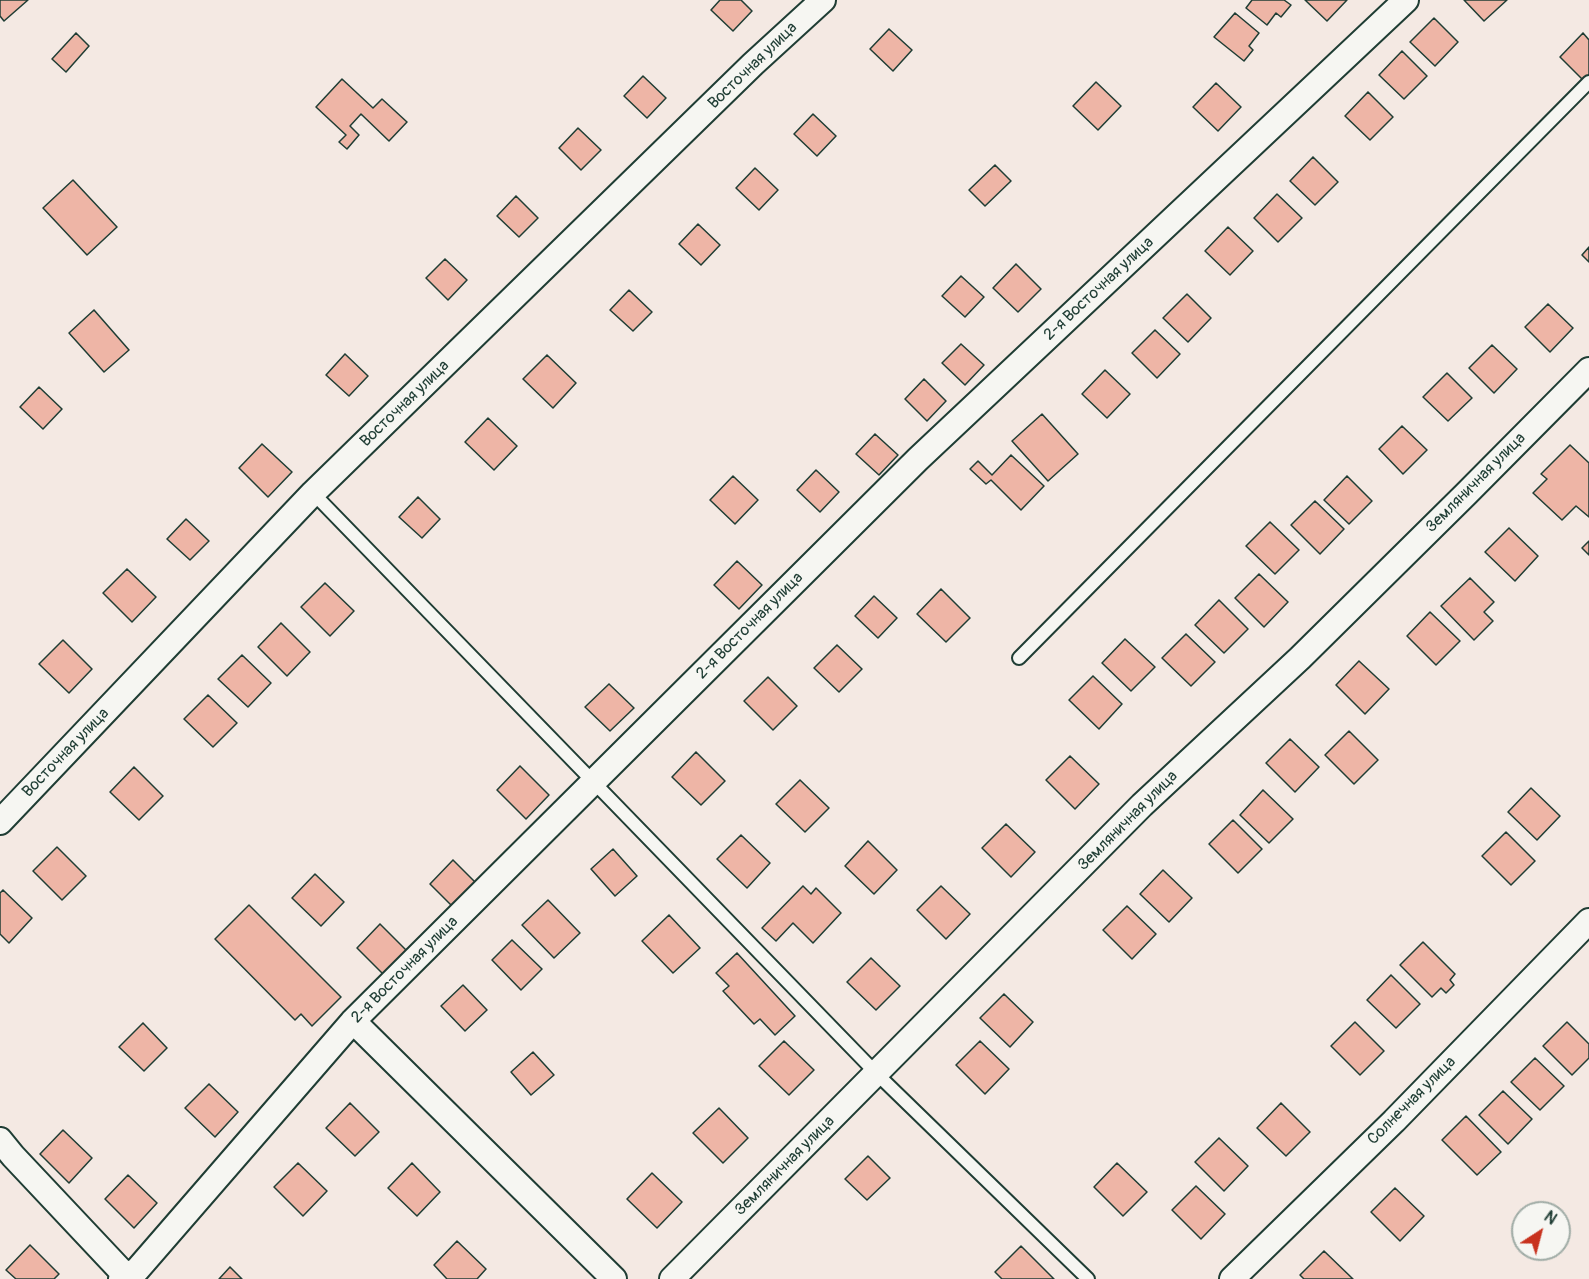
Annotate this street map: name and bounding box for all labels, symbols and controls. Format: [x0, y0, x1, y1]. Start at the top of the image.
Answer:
street label: Восточная улица [704, 19, 802, 113]
street label: 2-я Восточная улица [1040, 233, 1158, 345]
street label: Восточная улица [356, 357, 454, 451]
street label: Земляничная улица [1422, 429, 1530, 537]
street label: 2-я Восточная улица [693, 569, 807, 683]
street label: Восточная улица [19, 704, 113, 802]
street label: Земляничная улица [1074, 767, 1182, 875]
street label: 2-я Восточная улица [348, 913, 462, 1027]
street label: Солнечная улица [1364, 1053, 1460, 1149]
street label: Земляничная улица [731, 1112, 839, 1220]
north arrow [1511, 1201, 1571, 1261]
text: N [1540, 1207, 1561, 1229]

